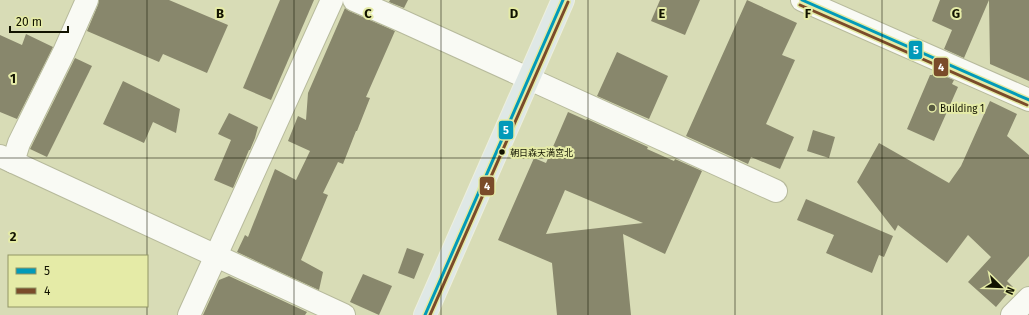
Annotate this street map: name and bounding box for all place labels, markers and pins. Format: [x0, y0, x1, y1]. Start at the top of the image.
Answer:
marker: Building 1 [927, 103, 937, 113]
place label: Building 1 [940, 103, 984, 115]
marker: 朝日森天満宮北 [497, 147, 507, 157]
place label: 朝日森天満宮北 [510, 148, 573, 158]

